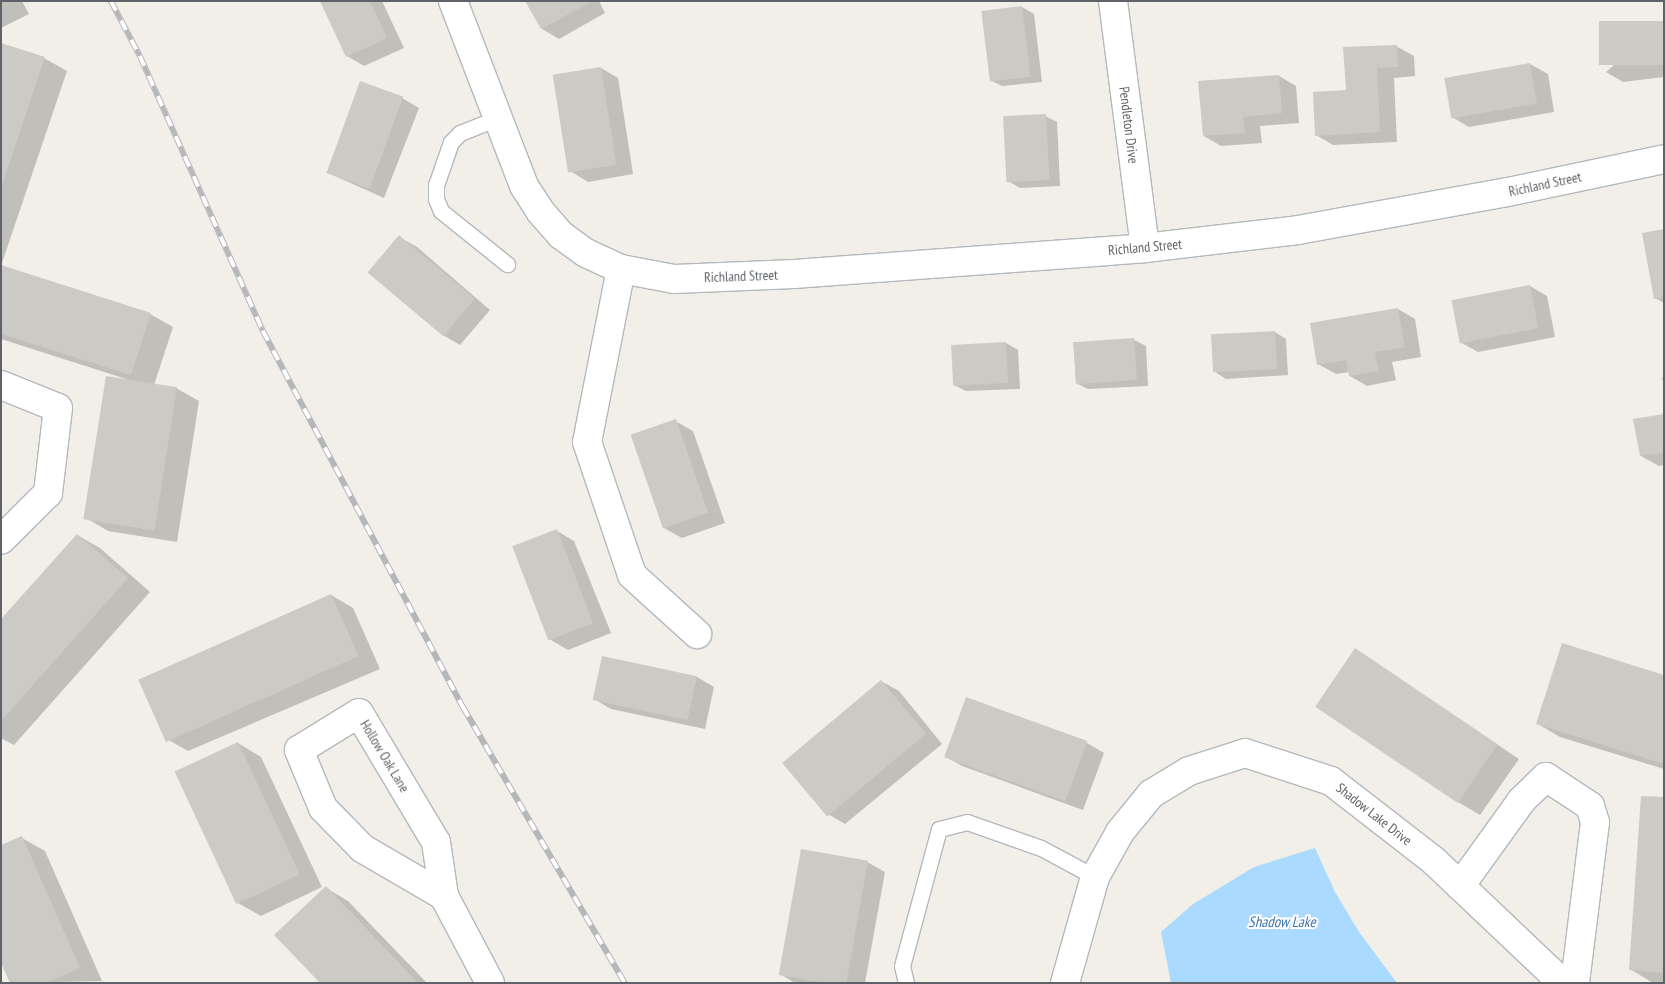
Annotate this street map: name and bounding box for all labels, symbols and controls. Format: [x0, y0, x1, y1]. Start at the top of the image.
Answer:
street label: Pendleton Drive [1116, 86, 1142, 164]
street label: Richland Street [1507, 168, 1583, 200]
street label: Richland Street [1107, 235, 1183, 259]
street label: Richland Street [704, 266, 778, 286]
street label: Hollow Oak Lane [357, 717, 413, 795]
street label: Shadow Lake Drive [1333, 779, 1415, 849]
water label: Shadow Lake [1248, 913, 1316, 931]

